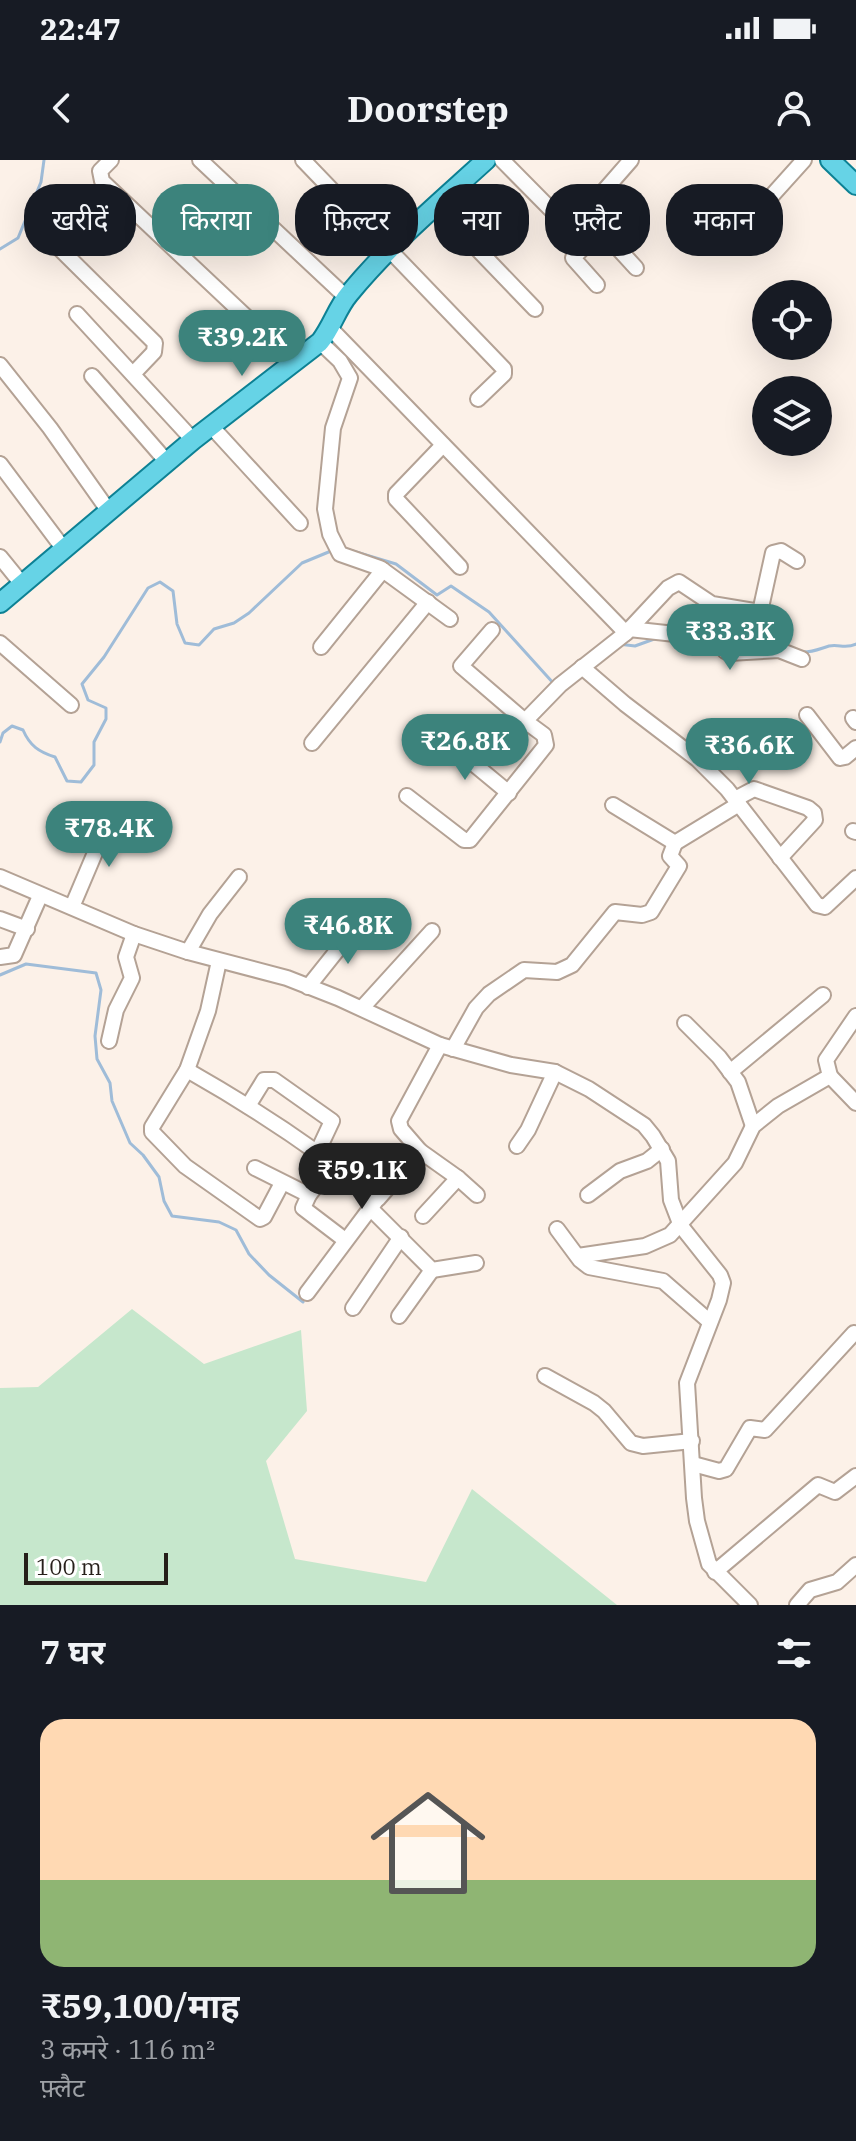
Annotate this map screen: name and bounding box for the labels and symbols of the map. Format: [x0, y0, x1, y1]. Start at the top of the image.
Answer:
pin: ₹39.2K [177, 310, 307, 378]
pin: ₹33.3K [665, 604, 795, 672]
pin: ₹26.8K [400, 714, 530, 782]
pin: ₹36.6K [684, 718, 814, 786]
pin: ₹78.4K [44, 801, 174, 869]
pin: ₹46.8K [283, 898, 413, 966]
pin: ₹59.1K [297, 1143, 427, 1211]
scale bar [24, 1549, 168, 1585]

